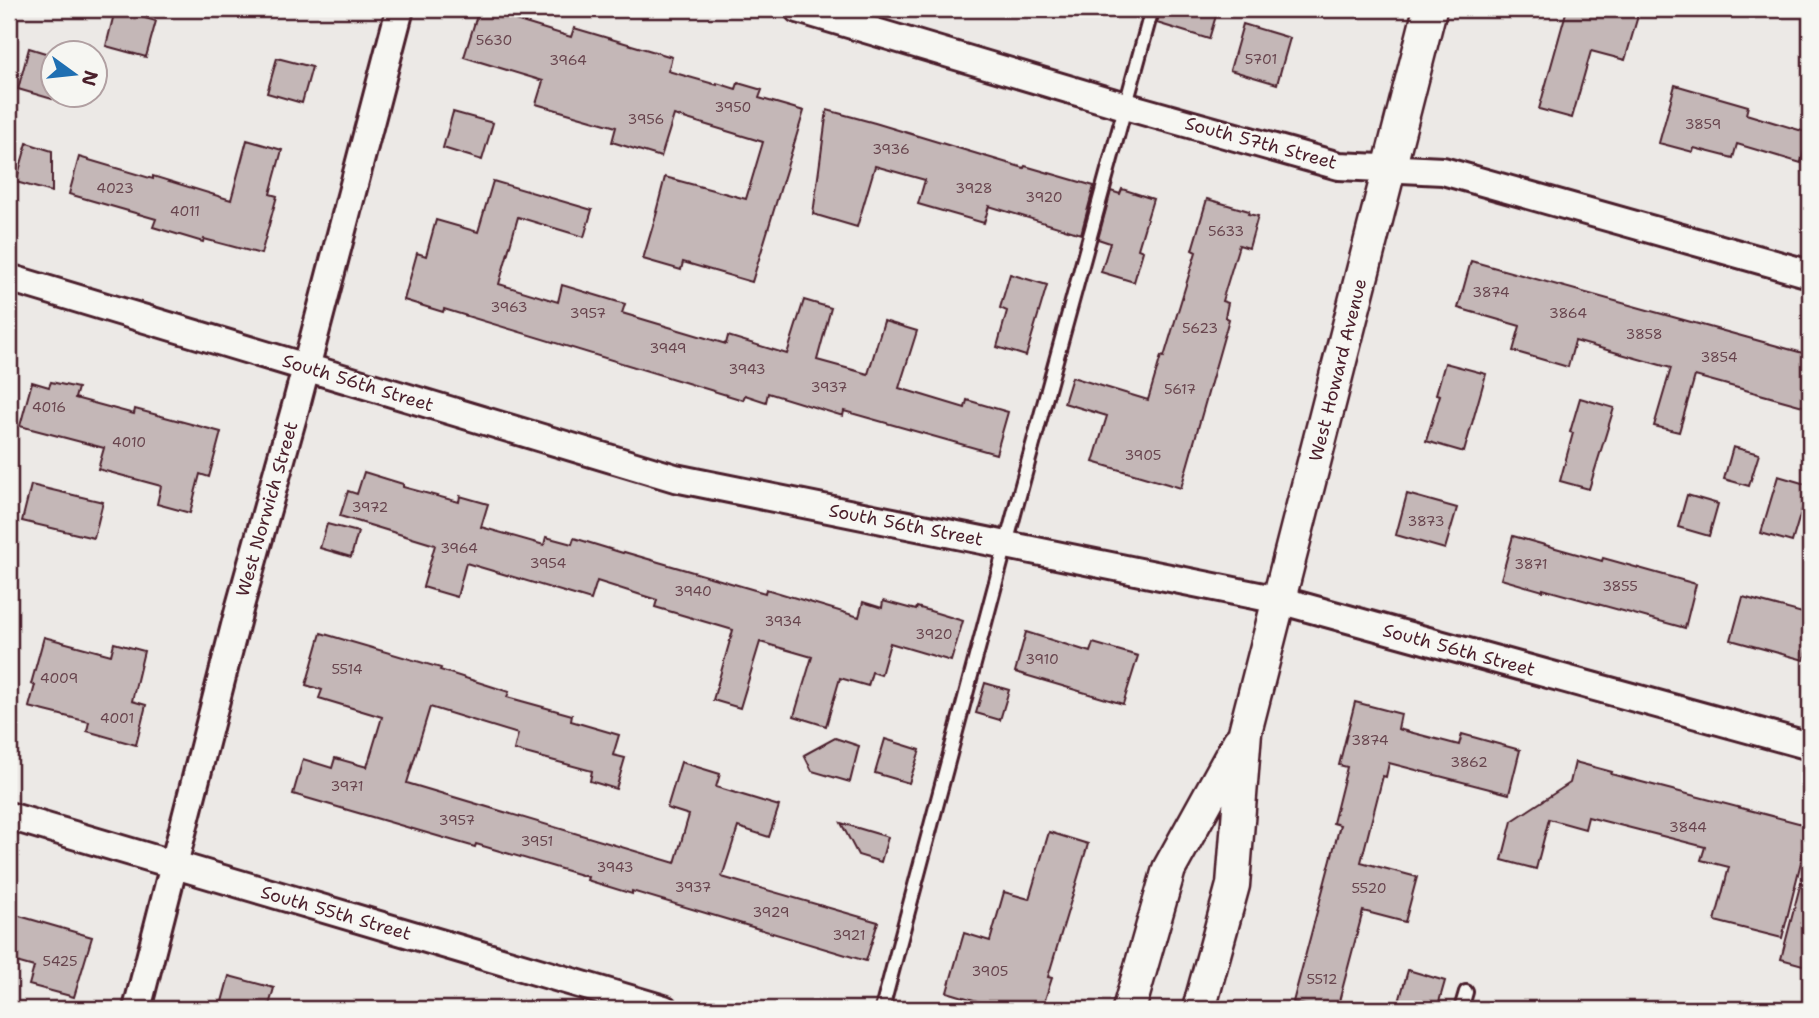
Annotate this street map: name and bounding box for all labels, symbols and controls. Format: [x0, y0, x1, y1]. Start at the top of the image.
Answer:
house number: 5630 [476, 31, 512, 49]
north arrow [38, 38, 108, 108]
house number: 5701 [1245, 50, 1277, 68]
house number: 3964 [549, 51, 587, 69]
text: N [76, 68, 104, 89]
house number: 3950 [715, 98, 751, 116]
house number: 3956 [628, 110, 664, 128]
street label: South 57th Street [1182, 111, 1340, 175]
house number: 3859 [1685, 115, 1721, 133]
house number: 3936 [872, 140, 910, 158]
house number: 4023 [96, 179, 134, 197]
house number: 3928 [955, 179, 993, 197]
house number: 3920 [1025, 188, 1063, 206]
house number: 4011 [170, 202, 200, 220]
house number: 5633 [1208, 222, 1244, 240]
street label: West Howard Avenue [1304, 276, 1372, 464]
house number: 3874 [1472, 283, 1510, 301]
house number: 3963 [490, 298, 528, 316]
house number: 3957 [570, 304, 606, 322]
house number: 3864 [1549, 304, 1587, 322]
house number: 5623 [1182, 319, 1218, 337]
house number: 3858 [1626, 325, 1662, 343]
house number: 3949 [649, 339, 687, 357]
house number: 3854 [1701, 348, 1738, 366]
street label: South 56th Street [280, 349, 437, 417]
house number: 3943 [729, 360, 765, 378]
house number: 3937 [811, 378, 847, 396]
house number: 5617 [1164, 380, 1196, 398]
house number: 4016 [32, 398, 66, 416]
street label: West Norwich Street [231, 419, 304, 599]
house number: 4010 [112, 433, 146, 451]
house number: 3905 [1125, 446, 1161, 464]
house number: 3972 [352, 498, 388, 516]
street label: South 56th Street [827, 498, 985, 552]
house number: 3873 [1408, 512, 1444, 530]
house number: 3964 [440, 539, 478, 557]
house number: 3954 [530, 554, 567, 572]
house number: 3871 [1514, 555, 1548, 573]
house number: 3855 [1602, 577, 1638, 595]
house number: 3940 [674, 582, 712, 600]
house number: 3934 [764, 612, 802, 630]
street label: South 56th Street [1380, 618, 1538, 682]
house number: 3920 [915, 625, 953, 643]
house number: 3910 [1025, 650, 1059, 668]
house number: 5514 [331, 660, 363, 678]
house number: 4009 [40, 669, 78, 687]
house number: 4001 [100, 709, 134, 727]
house number: 3874 [1351, 731, 1389, 749]
house number: 3862 [1450, 753, 1488, 771]
house number: 3971 [331, 777, 363, 795]
house number: 3957 [439, 811, 475, 829]
house number: 3844 [1669, 818, 1707, 836]
house number: 3951 [521, 832, 553, 850]
house number: 3943 [597, 858, 633, 876]
house number: 3937 [675, 878, 711, 896]
house number: 5520 [1351, 879, 1387, 897]
street label: South 55th Street [258, 880, 414, 946]
house number: 3929 [753, 903, 790, 921]
house number: 3921 [832, 926, 866, 944]
house number: 5425 [42, 952, 78, 970]
house number: 3905 [972, 962, 1008, 980]
house number: 5512 [1306, 970, 1338, 988]

